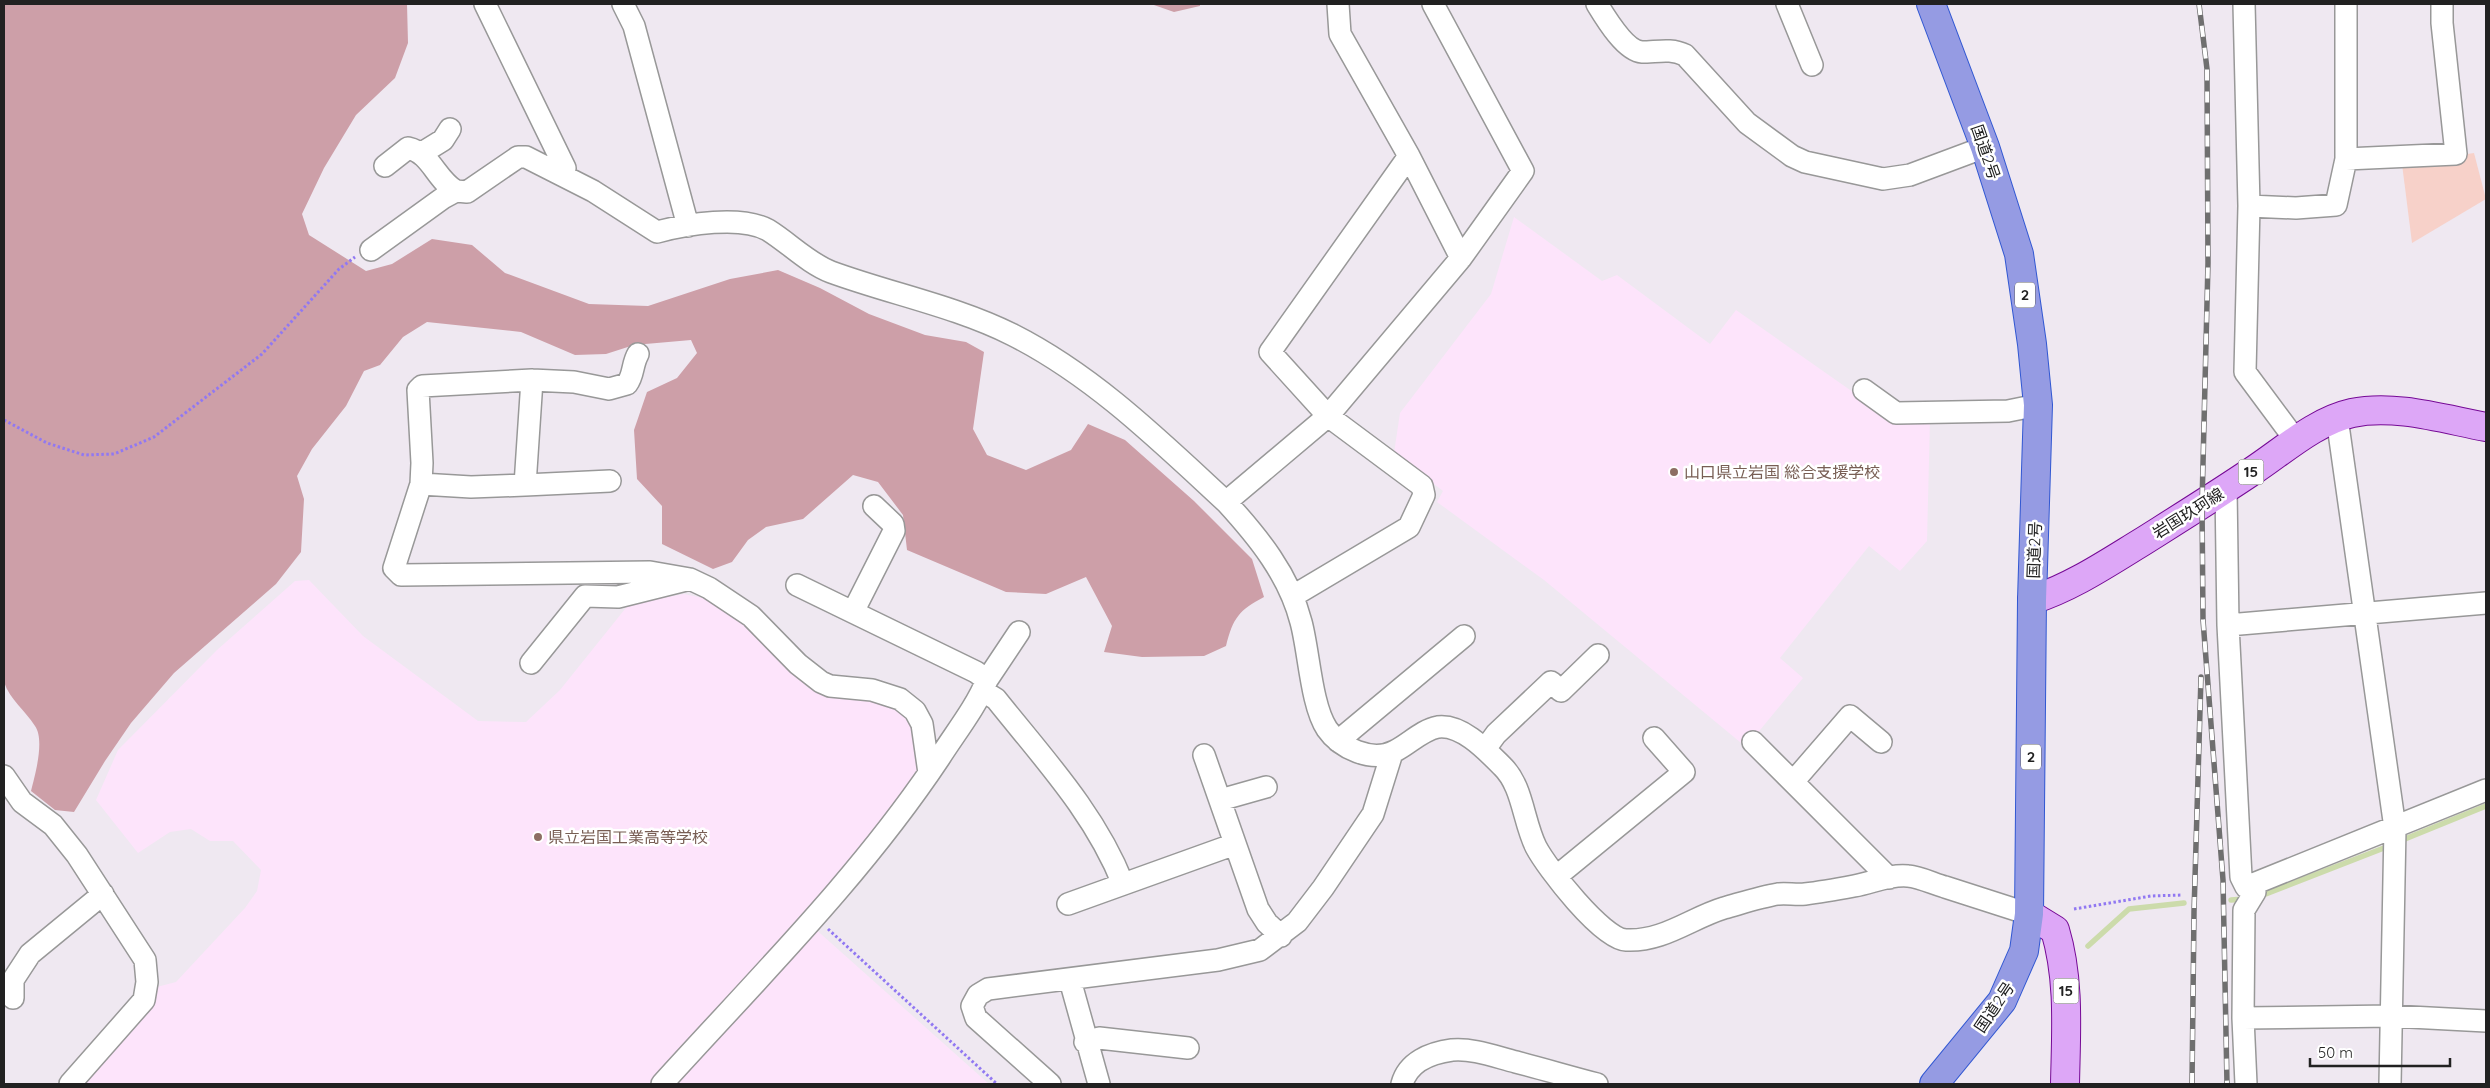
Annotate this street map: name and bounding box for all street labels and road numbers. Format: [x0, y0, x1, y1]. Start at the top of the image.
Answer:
street label: 国道2号 [1967, 122, 2005, 182]
road number: 2 [2015, 282, 2035, 308]
road number: 15 [2238, 460, 2264, 484]
street label: 岩国玖珂線 [2149, 483, 2227, 543]
street label: 国道2号 [2023, 521, 2045, 579]
road number: 2 [2021, 744, 2041, 770]
street label: 国道2号 [1970, 978, 2018, 1036]
road number: 15 [2054, 978, 2078, 1004]

